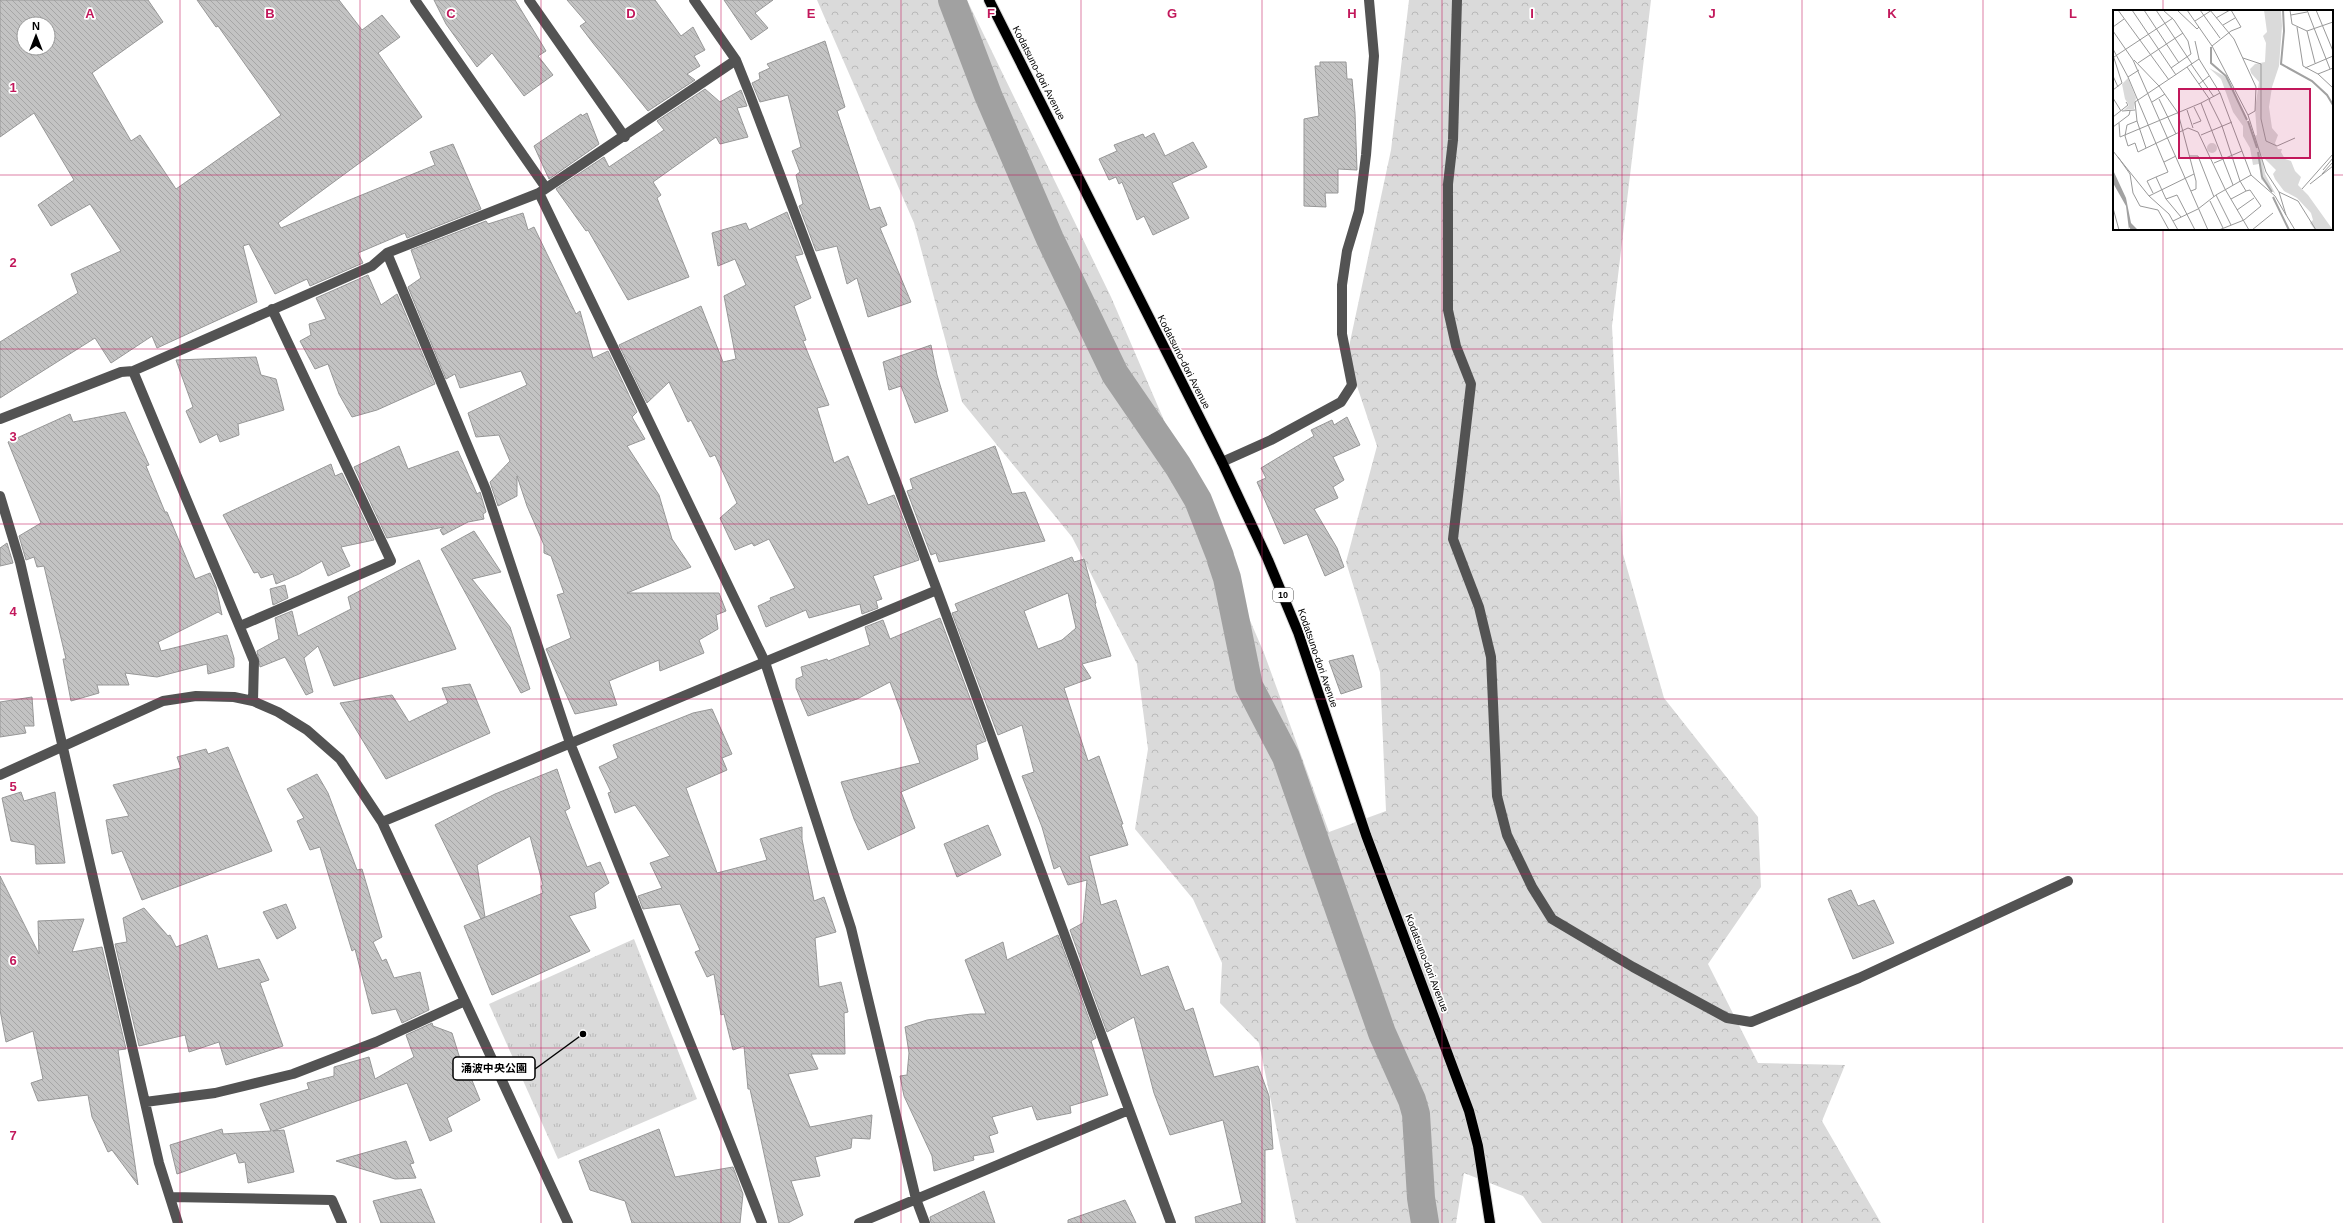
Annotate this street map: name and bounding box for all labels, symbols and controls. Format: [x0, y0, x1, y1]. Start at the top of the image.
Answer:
text: A [85, 6, 95, 21]
text: B [265, 6, 275, 21]
text: C [446, 6, 456, 21]
text: D [626, 6, 636, 21]
text: E [807, 6, 816, 21]
text: F [987, 6, 995, 21]
text: G [1167, 6, 1177, 21]
text: H [1347, 6, 1357, 21]
text: I [1530, 6, 1534, 21]
text: J [1708, 6, 1716, 21]
text: K [1887, 6, 1897, 21]
text: L [2069, 6, 2077, 21]
inset map [2113, 10, 2333, 230]
north arrow [16, 16, 56, 56]
text: N [32, 20, 40, 32]
street label: Kodatsuno-dori Avenue [1011, 24, 1068, 122]
text: 1 [9, 80, 17, 95]
text: 2 [9, 255, 17, 270]
street label: Kodatsuno-dori Avenue [1156, 313, 1213, 411]
text: 3 [9, 429, 17, 444]
road number: 10 [1273, 588, 1293, 602]
text: 4 [9, 604, 17, 619]
street label: Kodatsuno-dori Avenue [1296, 607, 1340, 709]
text: 5 [9, 779, 17, 794]
street label: Kodatsuno-dori Avenue [1403, 913, 1451, 1014]
text: 6 [9, 953, 17, 968]
callout: 涌波中央公園 [453, 1057, 535, 1080]
text: 涌波中央公園 [461, 1062, 527, 1074]
text: 7 [9, 1128, 17, 1143]

